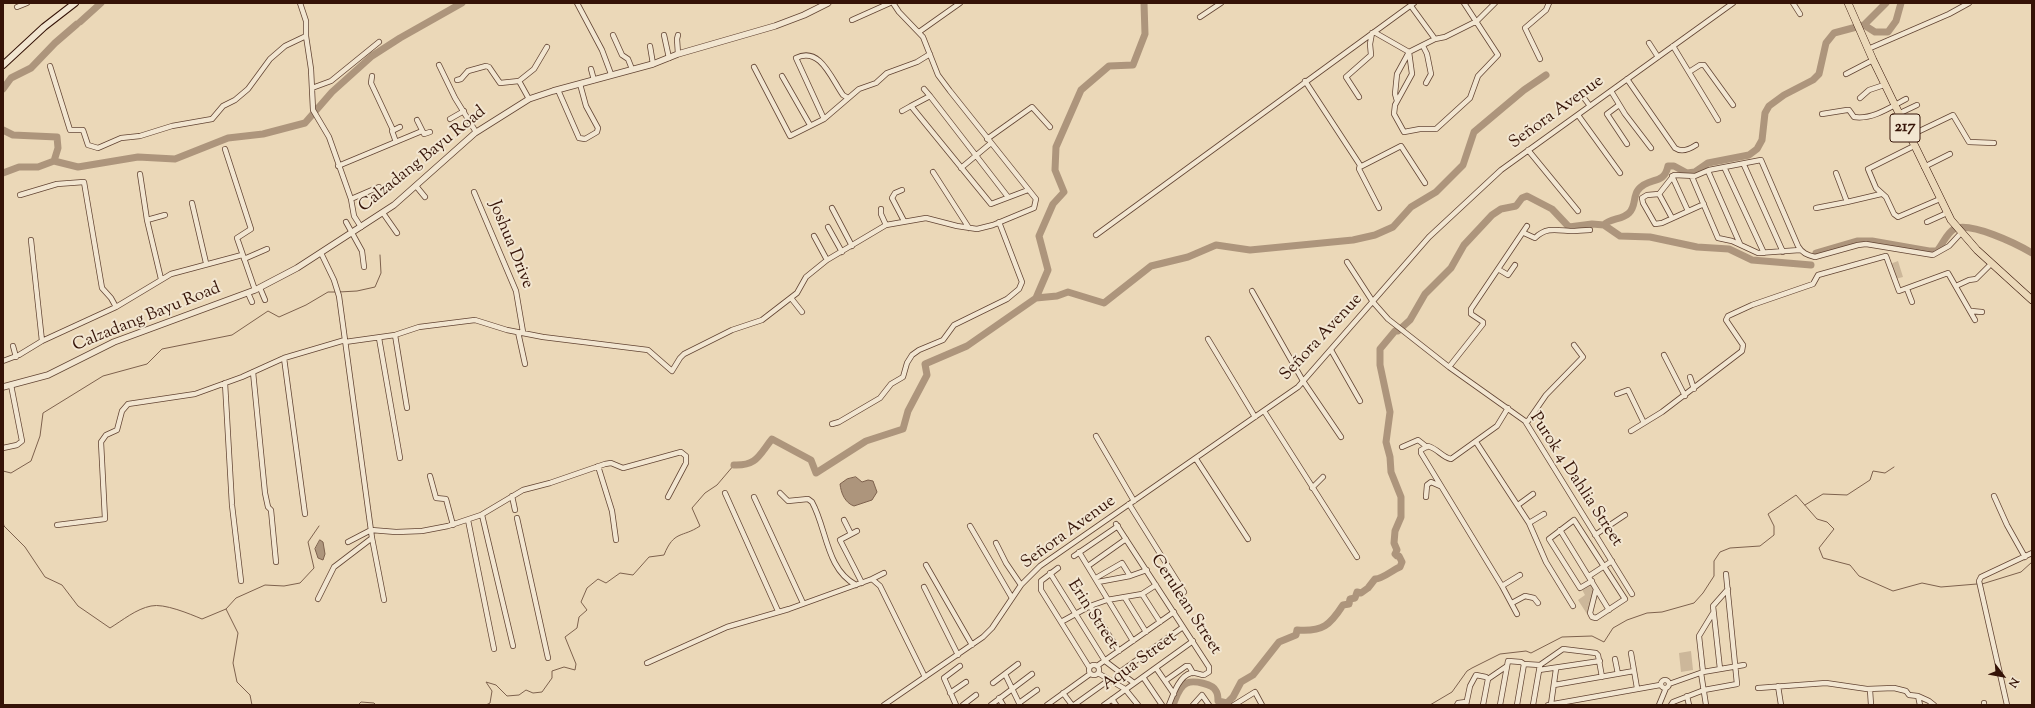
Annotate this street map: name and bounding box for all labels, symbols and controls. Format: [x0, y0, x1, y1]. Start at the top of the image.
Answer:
street label: Señora Avenue [1506, 72, 1608, 154]
street label: Calzadang Bayu Road [355, 102, 491, 218]
road number: 217 [1890, 114, 1920, 142]
street label: Joshua Drive [483, 198, 537, 292]
street label: Calzadang Bayu Road [70, 279, 224, 357]
street label: Señora Avenue [1276, 290, 1368, 386]
street label: Purok 4 Dahlia Street [1524, 409, 1626, 551]
street label: Señora Avenue [1018, 492, 1120, 574]
street label: Cerulean Street [1145, 551, 1225, 659]
street label: Erin Street [1062, 576, 1122, 654]
street label: Aqua Street [1099, 628, 1181, 696]
north arrow [1983, 656, 2023, 696]
text: N [2004, 674, 2022, 690]

